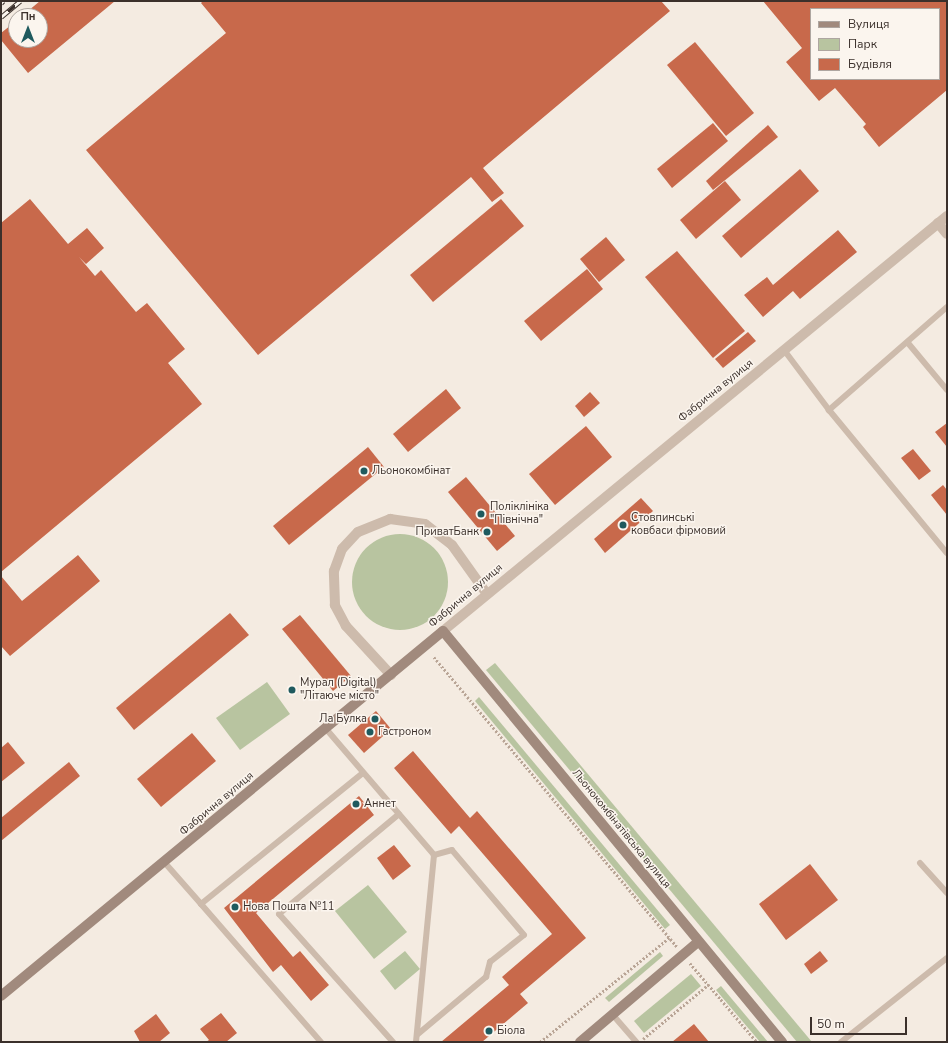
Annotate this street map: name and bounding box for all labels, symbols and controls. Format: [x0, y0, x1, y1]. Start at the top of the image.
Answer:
north arrow [8, 8, 48, 48]
legend [810, 8, 940, 80]
text: Пн [20, 9, 36, 24]
text: Вулиця [848, 16, 890, 32]
text: Парк [848, 36, 877, 52]
text: Будівля [848, 56, 892, 72]
street label: Фабрична вулиця [676, 357, 756, 425]
place label: Льонокомбінат [372, 464, 450, 478]
marker: Льонокомбінат [359, 466, 369, 476]
place label: Поліклініка "Північна" [490, 501, 549, 527]
marker: Поліклініка "Північна" [475, 508, 487, 520]
place label: Стовпинські ковбаси фірмовий [631, 512, 726, 538]
marker: Стовпинські ковбаси фірмовий [618, 520, 628, 530]
place label: ПриватБанк [415, 525, 479, 539]
marker: ПриватБанк [482, 527, 492, 537]
street label: Фабрична вулиця [426, 561, 506, 631]
place label: Мурал (Digital) "Літаюче місто" [300, 677, 379, 703]
marker: Мурал (Digital) "Літаюче місто" [287, 685, 297, 695]
place label: Ла Булка [319, 712, 367, 726]
marker: Ла Булка [370, 714, 380, 724]
place label: Гастроном [378, 725, 431, 739]
marker: Гастроном [365, 727, 375, 737]
street label: Льонокомбінатівська вулиця [569, 767, 673, 891]
street label: Фабрична вулиця [177, 769, 257, 839]
place label: Аннет [364, 797, 396, 811]
marker: Аннет [351, 799, 361, 809]
place label: Нова Пошта №11 [243, 900, 334, 914]
marker: Нова Пошта №11 [230, 902, 240, 912]
scale bar [812, 1009, 909, 1035]
text: 50 m [817, 1016, 845, 1032]
place label: Біола [497, 1024, 525, 1038]
marker: Біола [484, 1026, 494, 1036]

